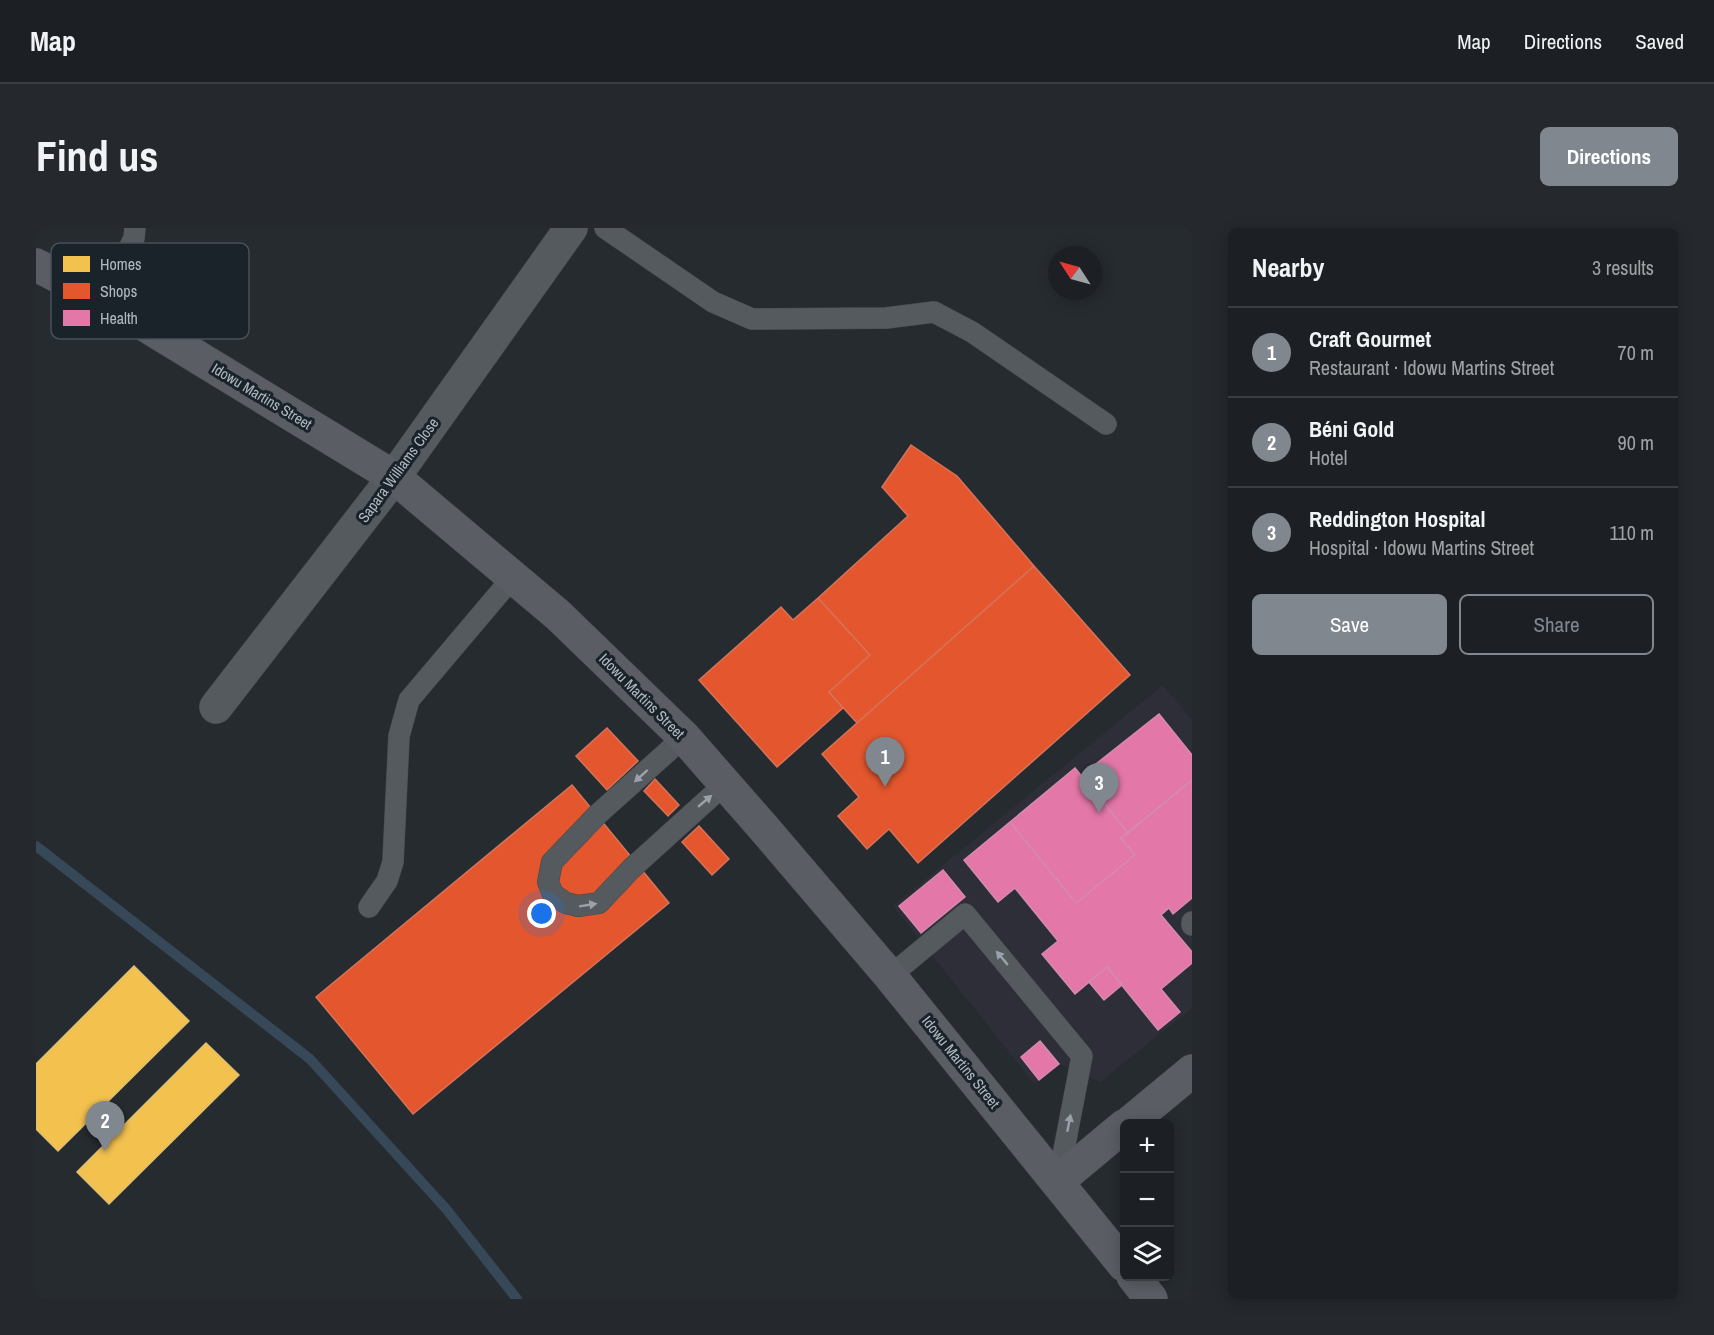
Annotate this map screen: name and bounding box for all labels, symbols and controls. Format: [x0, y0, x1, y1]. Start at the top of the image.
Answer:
text: Map [30, 22, 76, 60]
text: Map [1457, 27, 1491, 56]
text: Directions [1524, 27, 1602, 56]
text: Saved [1635, 27, 1684, 56]
button: Directions [1540, 127, 1678, 186]
text: Find us [36, 128, 158, 184]
legend [51, 243, 249, 339]
north arrow [1048, 246, 1102, 300]
text: Nearby [1252, 250, 1324, 285]
text: Homes [100, 253, 142, 275]
text: 3 results [1592, 254, 1654, 281]
text: Shops [100, 280, 137, 302]
text: Health [100, 307, 138, 329]
text: Craft Gourmet [1309, 324, 1431, 354]
text: 1 [1267, 339, 1276, 366]
text: 70 m [1618, 339, 1654, 366]
text: Restaurant · Idowu Martins Street [1309, 354, 1554, 381]
street label: Idowu Martins Street [208, 358, 317, 435]
street label: Sapara Williams Close [353, 413, 443, 527]
text: Béni Gold [1309, 414, 1394, 444]
text: 2 [1267, 429, 1276, 456]
text: 90 m [1618, 429, 1654, 456]
text: Hotel [1309, 444, 1347, 471]
text: Reddington Hospital [1309, 504, 1485, 534]
text: 3 [1267, 519, 1276, 546]
text: 110 m [1610, 519, 1654, 546]
text: Hospital · Idowu Martins Street [1309, 534, 1534, 561]
button: Save [1252, 594, 1447, 655]
button: Share [1459, 594, 1654, 655]
street label: Idowu Martins Street [594, 648, 690, 744]
pin: 1 [866, 738, 904, 787]
pin: 3 [1080, 764, 1118, 813]
one-way arrow [633, 769, 648, 783]
one-way arrow [697, 795, 713, 808]
your location [527, 899, 556, 928]
one-way arrow [579, 900, 598, 909]
one-way arrow [996, 951, 1008, 966]
street label: Idowu Martins Street [917, 1011, 1005, 1113]
pin: 2 [86, 1102, 124, 1151]
one-way arrow [1065, 1114, 1074, 1133]
map controls [1120, 1119, 1174, 1281]
button: + [1120, 1119, 1174, 1173]
button: − [1120, 1173, 1174, 1227]
button: layers [1120, 1227, 1174, 1281]

